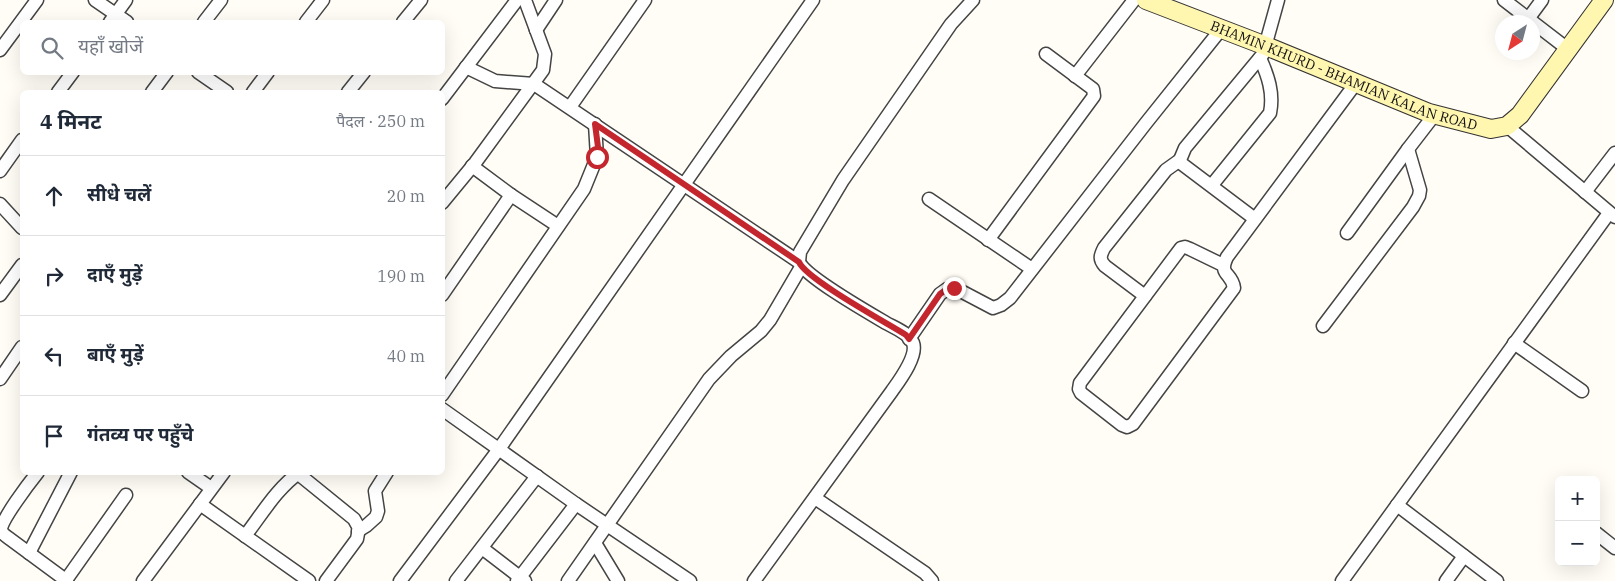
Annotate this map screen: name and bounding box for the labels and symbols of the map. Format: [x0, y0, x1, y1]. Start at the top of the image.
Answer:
north arrow [1495, 15, 1540, 60]
street label: BHAMIN KHURD - BHAMIAN KALAN ROAD [1208, 16, 1479, 134]
route start [586, 146, 609, 169]
route end [943, 277, 966, 300]

